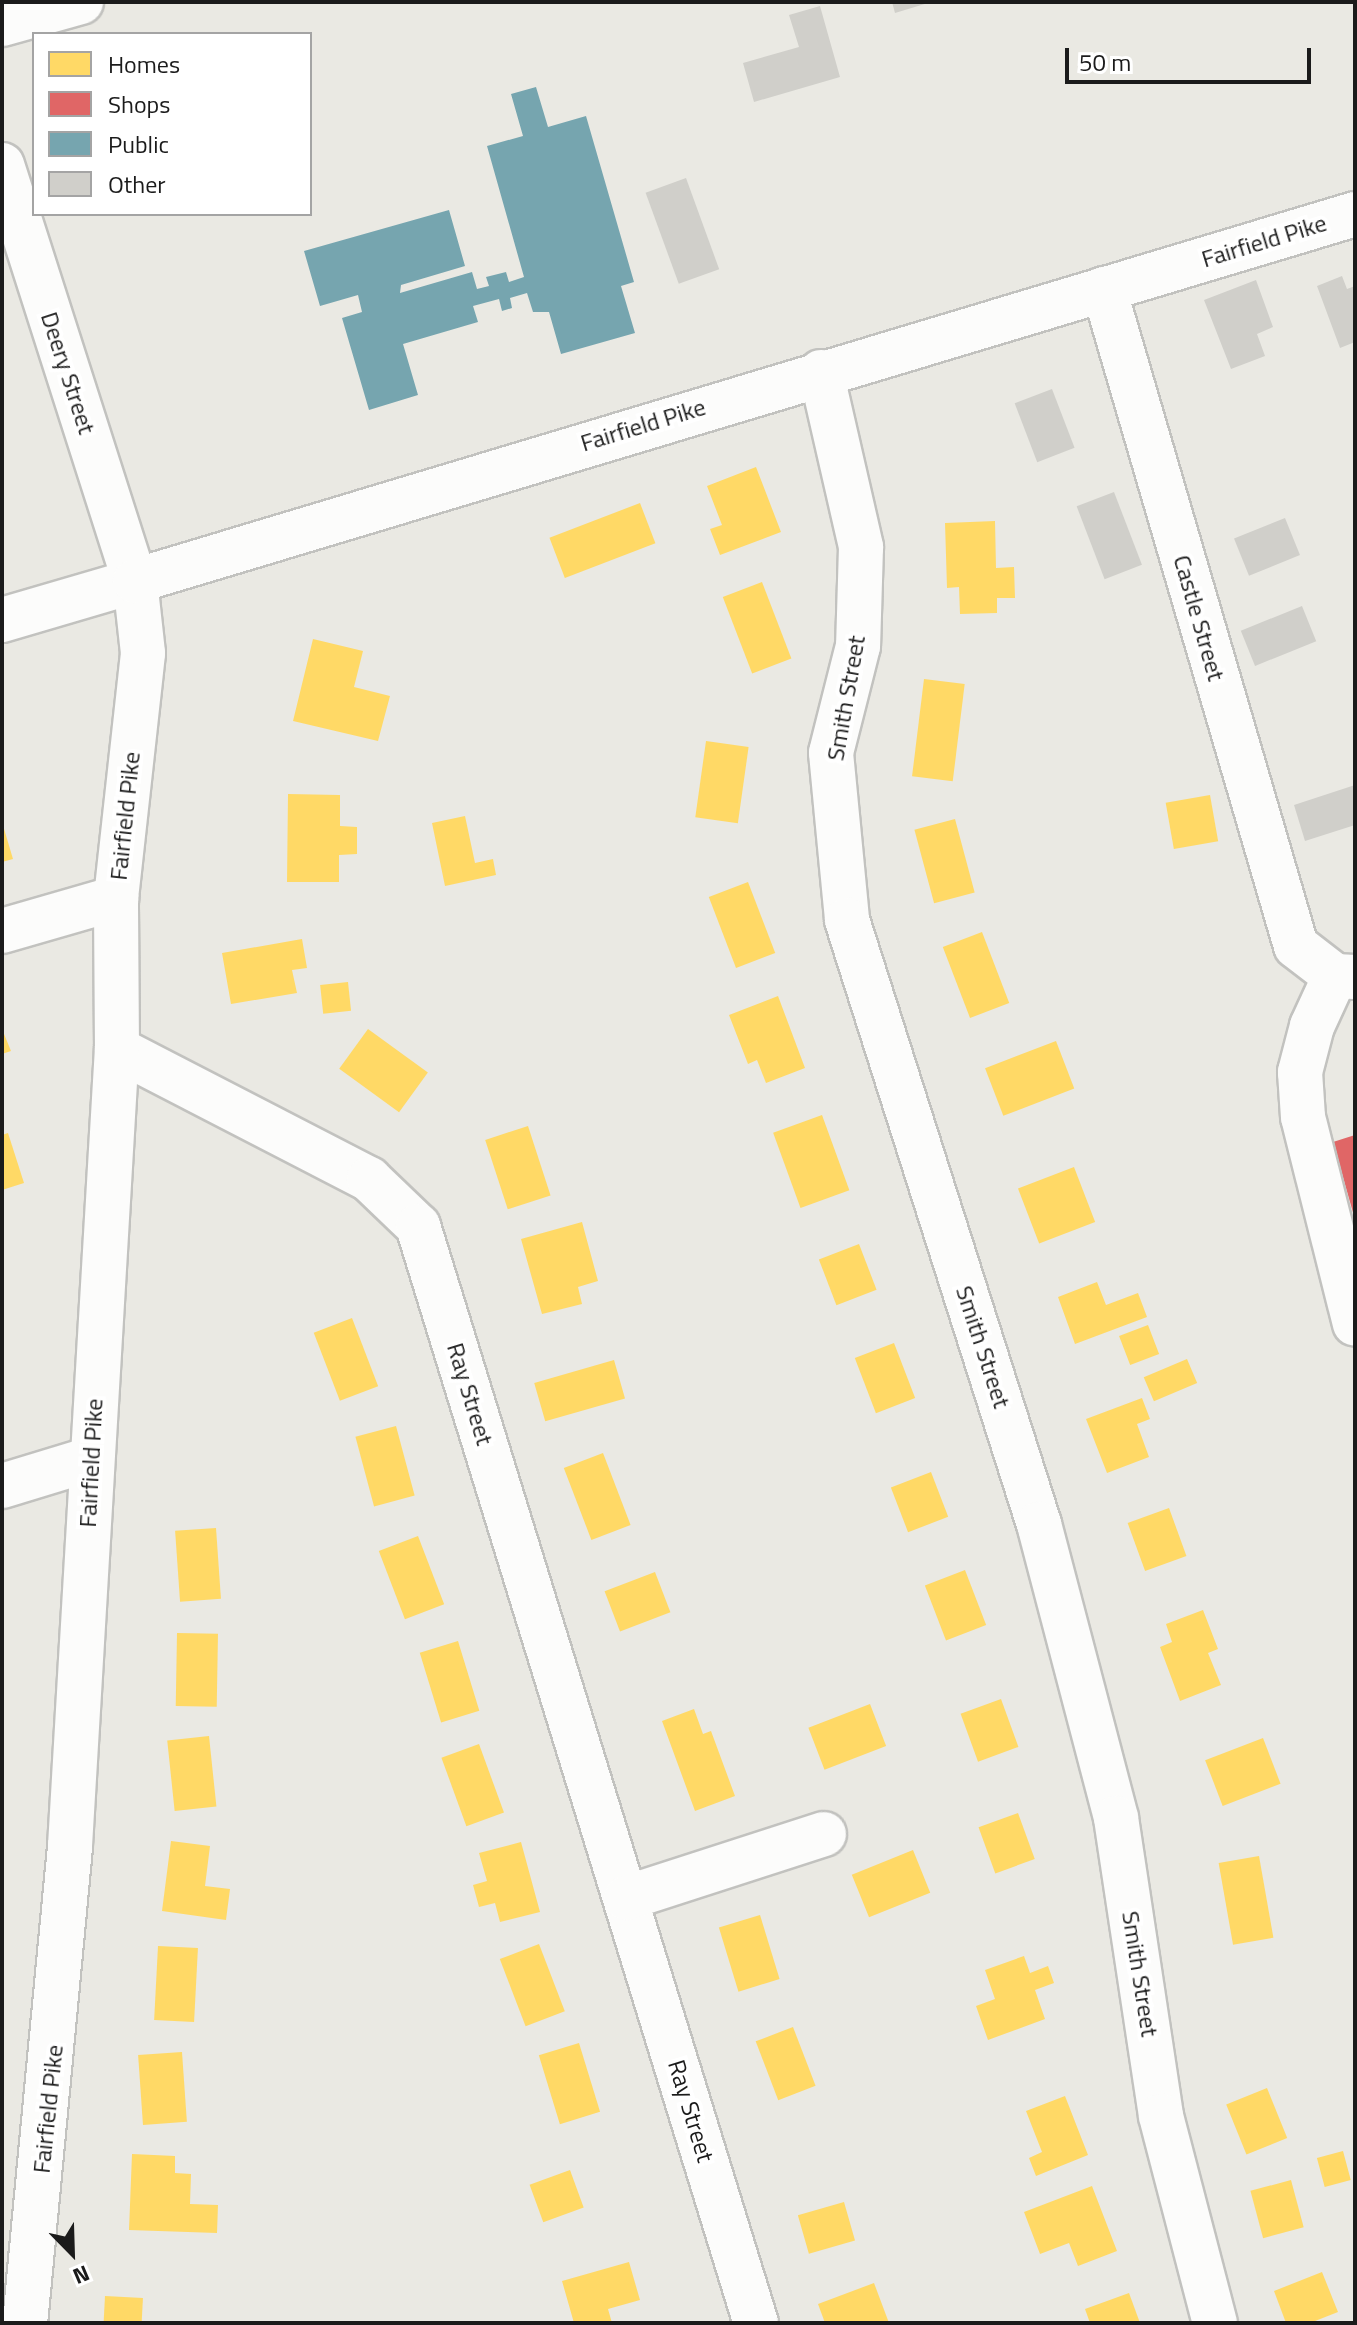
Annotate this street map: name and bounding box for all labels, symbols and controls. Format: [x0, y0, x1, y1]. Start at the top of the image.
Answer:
legend [32, 32, 312, 216]
scale bar [1069, 32, 1315, 82]
text: 50 m [1079, 44, 1131, 80]
text: Homes [108, 46, 180, 82]
text: Shops [108, 86, 170, 122]
text: Public [108, 126, 169, 162]
text: Other [108, 166, 166, 202]
street label: Fairfield Pike [1198, 208, 1330, 274]
street label: Deery Street [35, 308, 101, 438]
street label: Fairfield Pike [577, 392, 709, 458]
street label: Castle Street [1167, 552, 1231, 684]
street label: Smith Street [821, 633, 871, 763]
street label: Fairfield Pike [104, 750, 146, 882]
street label: Smith Street [950, 1282, 1016, 1412]
street label: Ray Street [441, 1339, 499, 1449]
street label: Fairfield Pike [73, 1398, 109, 1528]
street label: Smith Street [1116, 1909, 1164, 2039]
street label: Fairfield Pike [27, 2043, 69, 2175]
street label: Ray Street [662, 2056, 720, 2166]
north arrow [32, 2213, 112, 2293]
text: N [68, 2256, 95, 2294]

